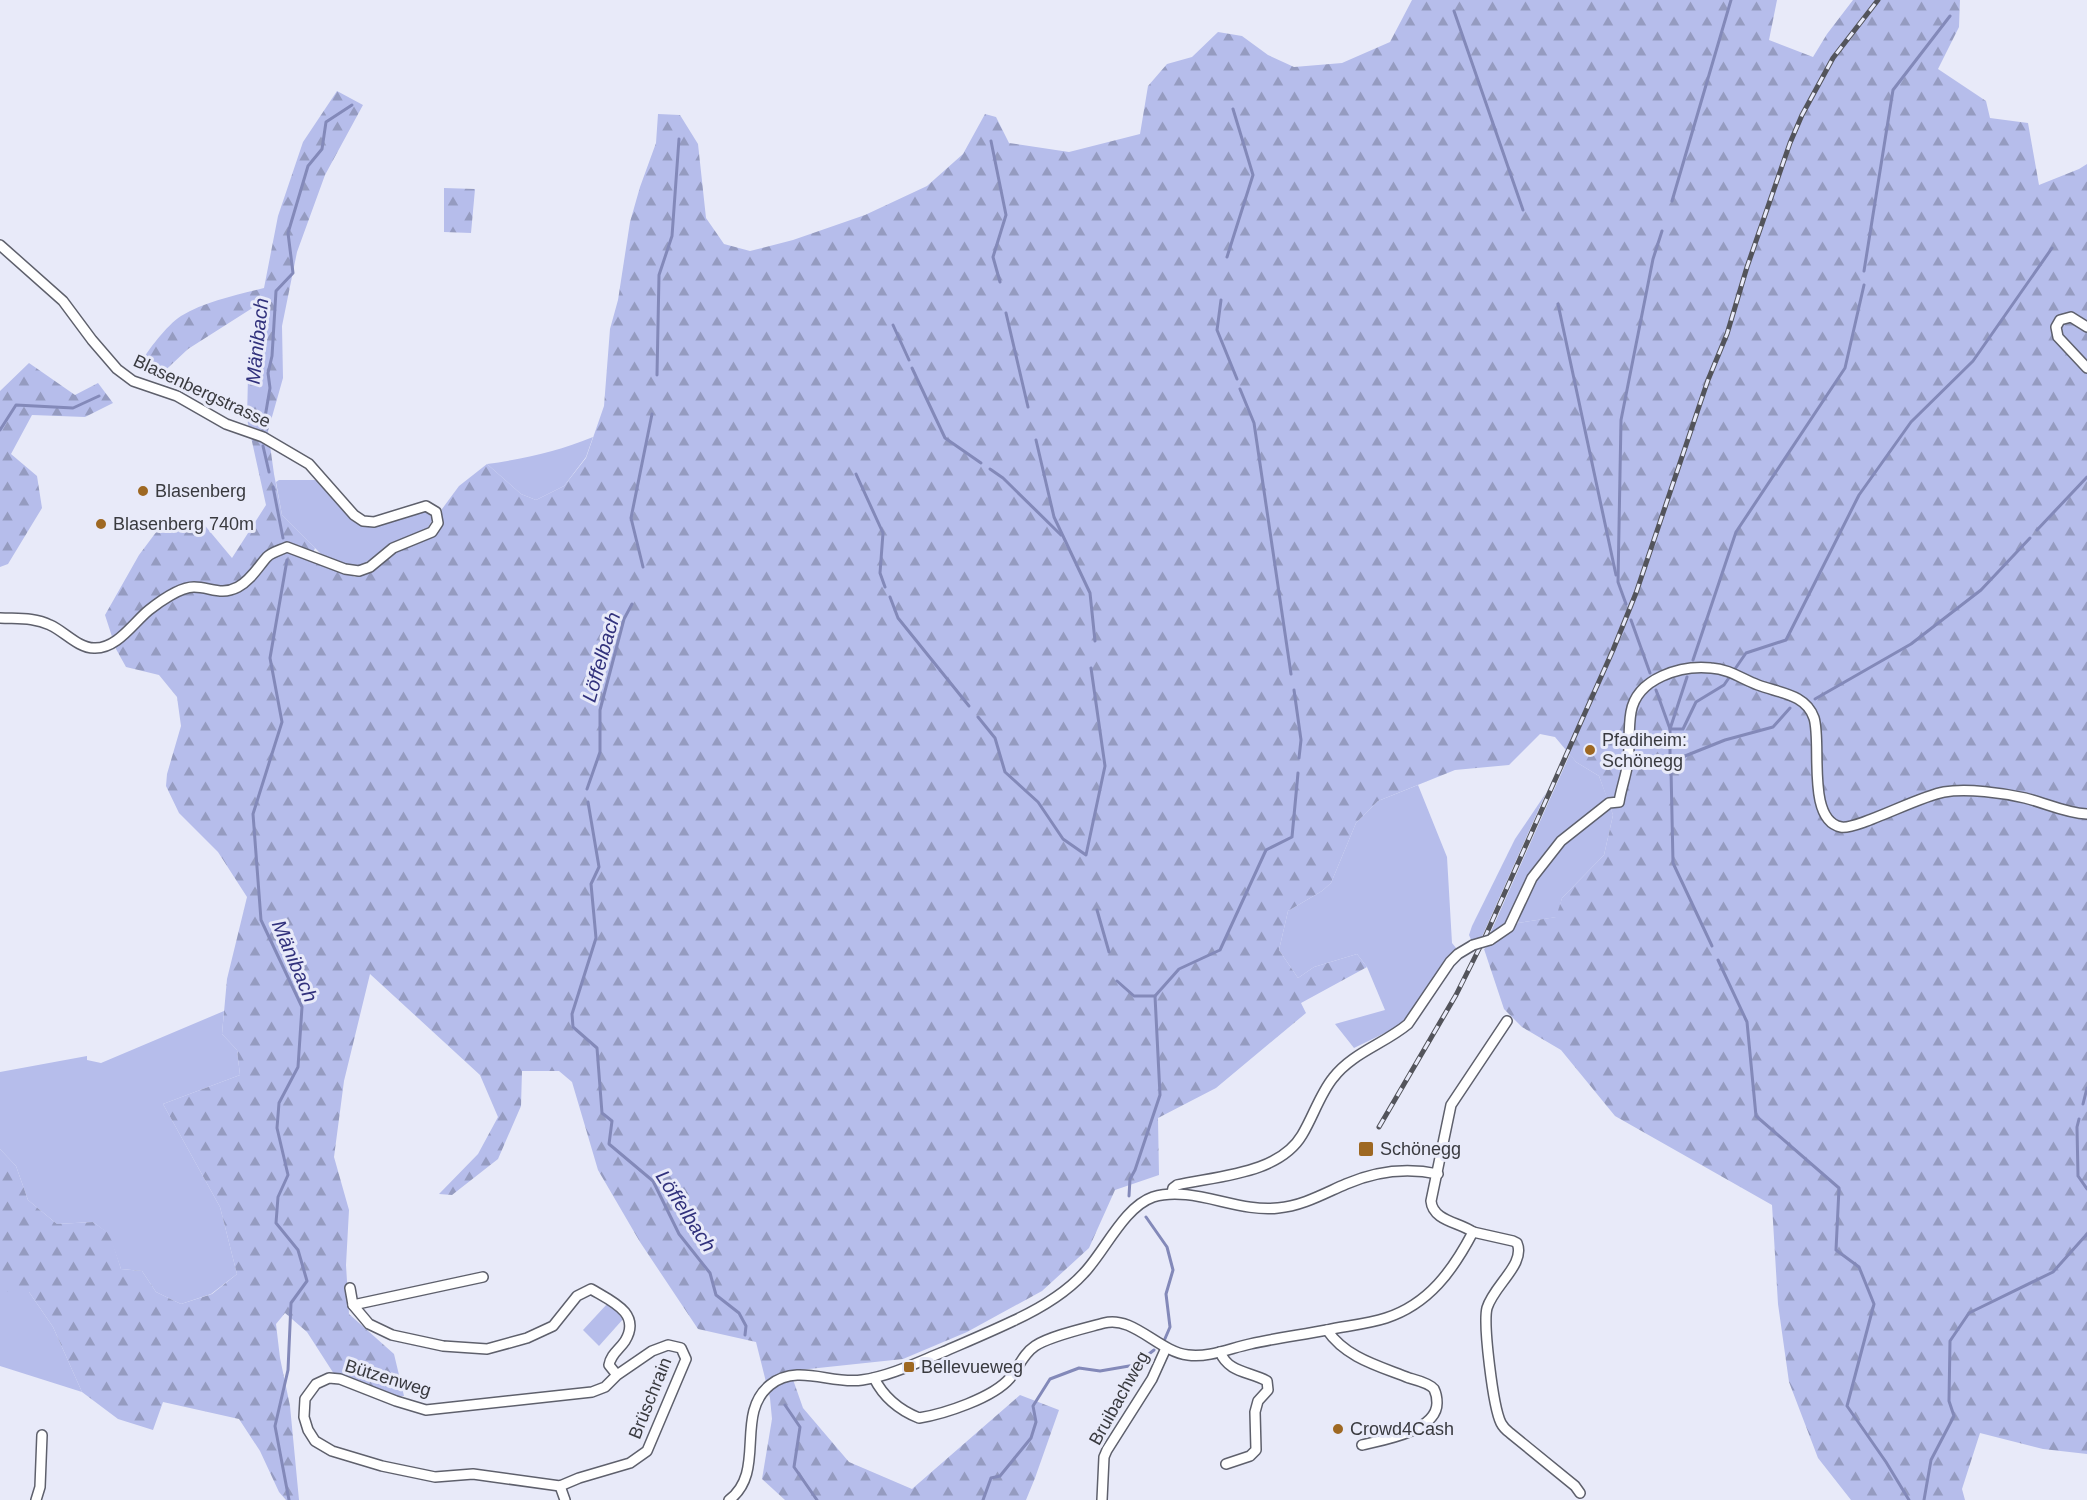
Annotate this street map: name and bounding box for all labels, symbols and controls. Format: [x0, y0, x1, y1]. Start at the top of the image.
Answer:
water label: Mänibach [242, 297, 272, 385]
street label: Blasenbergstrasse [130, 350, 274, 432]
place label: Blasenberg [155, 481, 246, 501]
marker: Blasenberg [136, 484, 150, 498]
place label: Blasenberg 740m [113, 514, 254, 534]
marker: Blasenberg 740m [94, 517, 108, 531]
water label: Löffelbach [578, 610, 624, 704]
place label: Pfadiheim: Schönegg [1602, 730, 1687, 771]
marker: Pfadiheim: Schönegg [1583, 743, 1597, 757]
water label: Mänibach [268, 917, 322, 1005]
place label: Schönegg [1380, 1139, 1461, 1159]
marker: Schönegg [1357, 1140, 1375, 1158]
water label: Löffelbach [652, 1166, 720, 1256]
street label: Bruibachweg [1085, 1348, 1153, 1448]
street label: Brüschrain [625, 1354, 675, 1442]
street label: Bützenweg [342, 1355, 434, 1401]
place label: Bellevueweg [921, 1357, 1023, 1377]
marker: Bellevueweg [902, 1360, 916, 1374]
place label: Crowd4Cash [1350, 1419, 1454, 1439]
marker: Crowd4Cash [1331, 1422, 1345, 1436]

